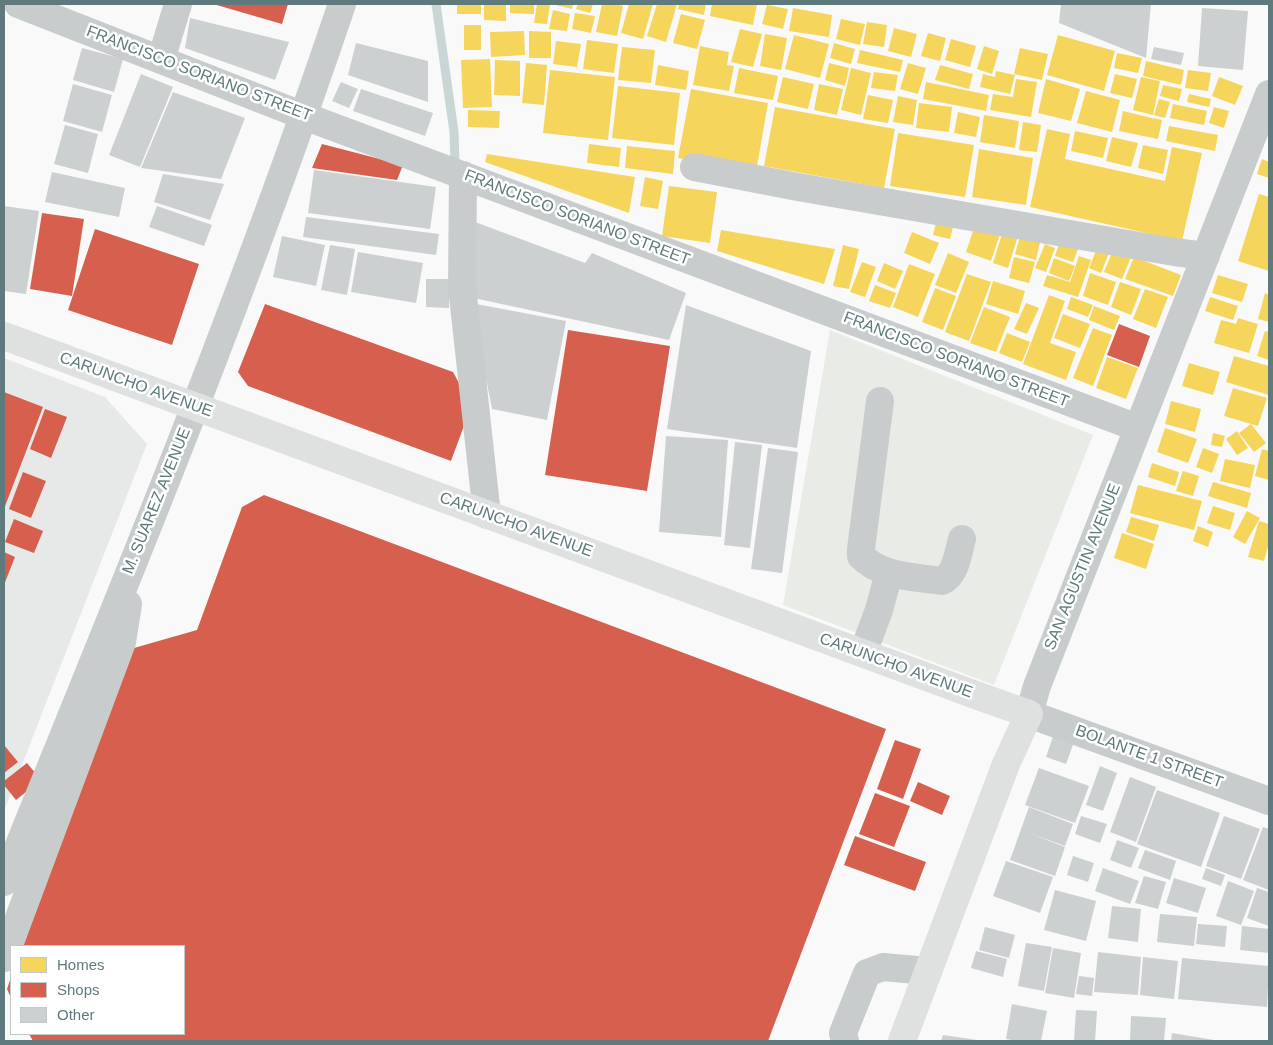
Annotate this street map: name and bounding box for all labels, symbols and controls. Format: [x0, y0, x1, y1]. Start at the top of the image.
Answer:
street label: FRANCISCO SORIANO STREET [84, 22, 314, 126]
street label: FRANCISCO SORIANO STREET [462, 166, 692, 270]
street label: FRANCISCO SORIANO STREET [841, 308, 1071, 412]
street label: CARUNCHO AVENUE [57, 348, 215, 422]
street label: M. SUAREZ AVENUE [119, 425, 195, 577]
street label: SAN AGUSTIN AVENUE [1041, 481, 1125, 653]
street label: CARUNCHO AVENUE [437, 488, 595, 562]
street label: CARUNCHO AVENUE [817, 629, 975, 703]
street label: BOLANTE 1 STREET [1073, 721, 1225, 793]
legend [10, 945, 185, 1035]
text: Homes [57, 956, 105, 973]
text: Shops [57, 981, 100, 998]
text: Other [57, 1006, 95, 1023]

